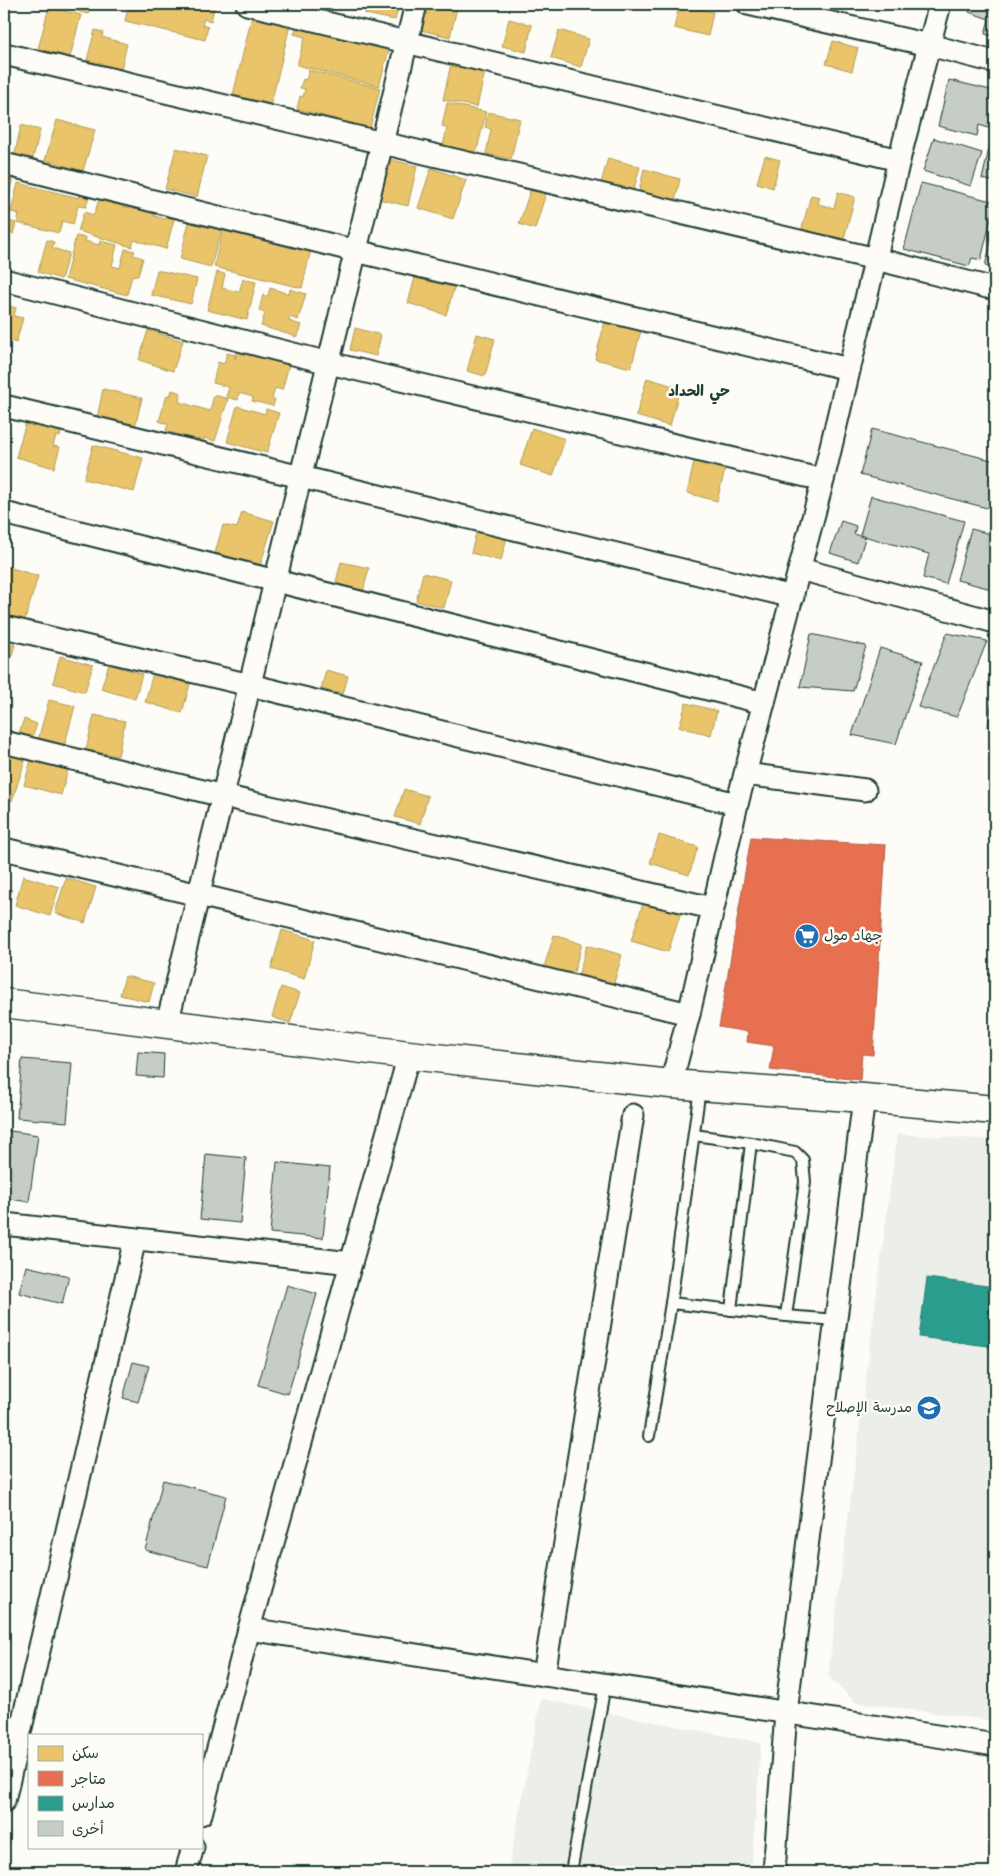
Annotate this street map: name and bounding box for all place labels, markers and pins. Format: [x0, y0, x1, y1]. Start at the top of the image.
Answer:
supermarket icon: جهاد مول [794, 923, 820, 949]
place label: جهاد مول [824, 925, 882, 947]
school or university icon: مدرسة الإصلاح [916, 1395, 942, 1421]
place label: مدرسة الإصلاح [826, 1397, 912, 1419]

